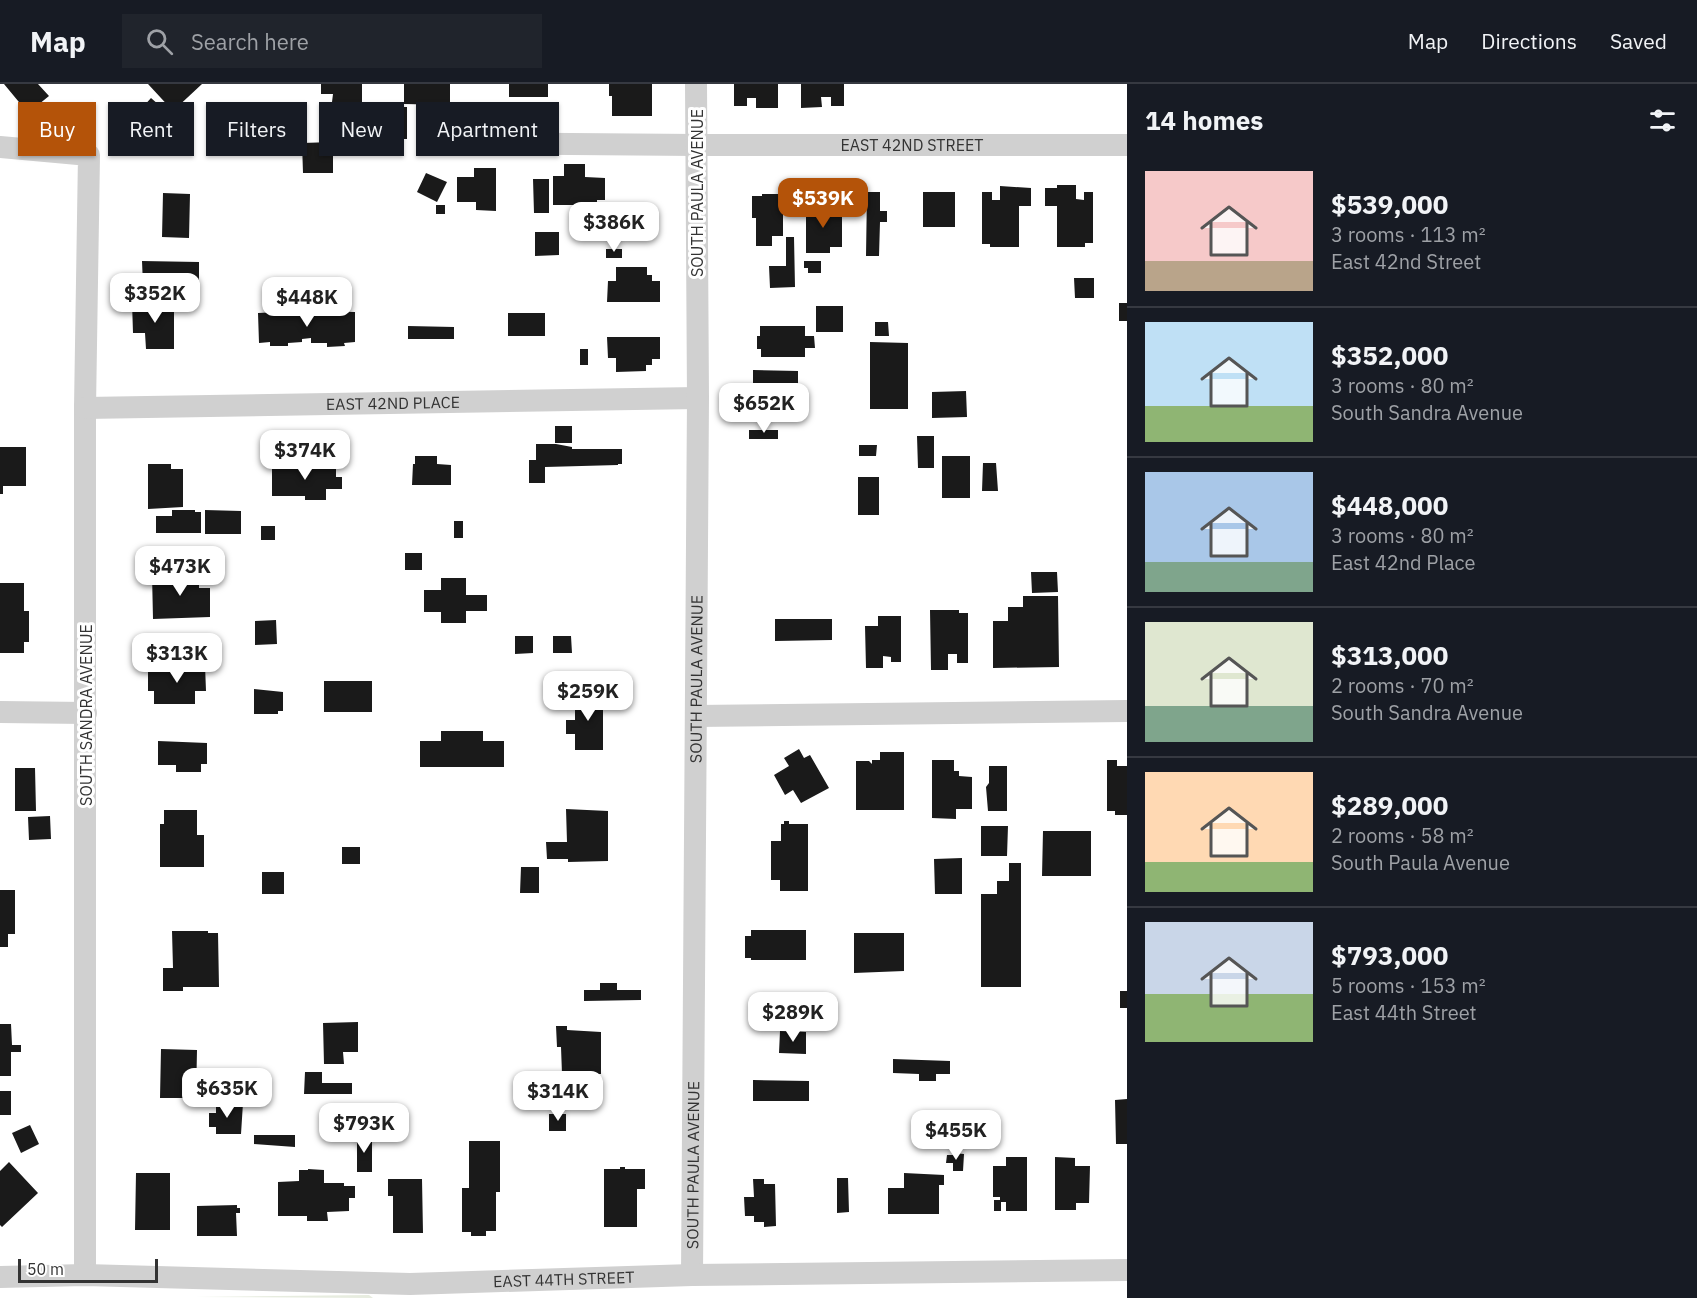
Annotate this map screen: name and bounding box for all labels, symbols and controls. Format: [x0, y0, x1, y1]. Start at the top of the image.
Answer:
search box [122, 14, 542, 68]
text: Map [30, 23, 86, 60]
icon: search [143, 25, 176, 58]
text: Search here [191, 27, 309, 56]
text: Map [1408, 27, 1448, 55]
text: Directions [1481, 27, 1577, 55]
text: Saved [1610, 27, 1667, 55]
chip: Buy [18, 102, 96, 156]
chip: Rent [108, 102, 194, 156]
chip: Filters [206, 102, 307, 156]
chip: New [319, 102, 404, 156]
chip: Apartment [416, 102, 559, 156]
text: 14 homes [1145, 103, 1263, 137]
icon: filters [1646, 104, 1679, 137]
street label: SOUTH PAULA AVENUE [687, 109, 707, 277]
street label: EAST 42ND STREET [840, 135, 983, 155]
pin: $539K [781, 178, 865, 229]
text: $539K [792, 184, 854, 211]
text: $539,000 [1331, 187, 1448, 221]
icon: home [1193, 195, 1265, 267]
pin: $386K [572, 202, 656, 253]
text: $386K [583, 208, 645, 235]
text: 3 rooms · 113 m² [1331, 221, 1486, 248]
text: East 42nd Street [1331, 248, 1481, 275]
pin: $352K [113, 273, 197, 324]
pin: $448K [265, 277, 349, 328]
text: $352K [124, 279, 186, 306]
text: $448K [276, 283, 338, 310]
text: $352,000 [1331, 338, 1448, 372]
icon: home [1193, 346, 1265, 418]
text: 3 rooms · 80 m² [1331, 372, 1474, 399]
pin: $652K [722, 383, 806, 434]
text: $652K [733, 389, 795, 416]
street label: EAST 42ND PLACE [326, 392, 460, 414]
text: South Sandra Avenue [1331, 399, 1523, 426]
pin: $374K [263, 430, 347, 481]
text: $374K [274, 436, 336, 463]
text: $448,000 [1331, 488, 1448, 522]
icon: home [1193, 496, 1265, 568]
text: 3 rooms · 80 m² [1331, 522, 1474, 549]
pin: $473K [138, 546, 222, 597]
text: East 42nd Place [1331, 549, 1476, 576]
text: $473K [149, 552, 211, 579]
street label: SOUTH PAULA AVENUE [686, 595, 707, 763]
street label: SOUTH SANDRA AVENUE [76, 624, 96, 806]
pin: $313K [135, 633, 219, 684]
text: $313,000 [1331, 638, 1448, 672]
text: $313K [146, 639, 208, 666]
icon: home [1193, 646, 1265, 718]
pin: $259K [546, 671, 630, 722]
text: 2 rooms · 70 m² [1331, 672, 1474, 699]
text: $259K [557, 677, 619, 704]
text: South Sandra Avenue [1331, 699, 1523, 726]
text: $289,000 [1331, 788, 1448, 822]
icon: home [1193, 796, 1265, 868]
text: 2 rooms · 58 m² [1331, 822, 1474, 849]
text: South Paula Avenue [1331, 849, 1510, 876]
text: $793,000 [1331, 938, 1448, 972]
icon: home [1193, 946, 1265, 1018]
text: 5 rooms · 153 m² [1331, 972, 1486, 999]
pin: $289K [751, 992, 835, 1043]
text: $289K [762, 998, 824, 1025]
text: East 44th Street [1331, 999, 1477, 1026]
pin: $635K [185, 1068, 269, 1119]
pin: $314K [516, 1071, 600, 1122]
text: $635K [196, 1074, 258, 1101]
text: $314K [527, 1077, 589, 1104]
street label: SOUTH PAULA AVENUE [682, 1081, 703, 1249]
pin: $793K [322, 1103, 406, 1154]
text: $793K [333, 1109, 395, 1136]
pin: $455K [914, 1110, 998, 1161]
text: $455K [925, 1116, 987, 1143]
scale bar [18, 1256, 158, 1284]
text: 50 m [27, 1259, 64, 1279]
street label: EAST 44TH STREET [493, 1267, 635, 1291]

